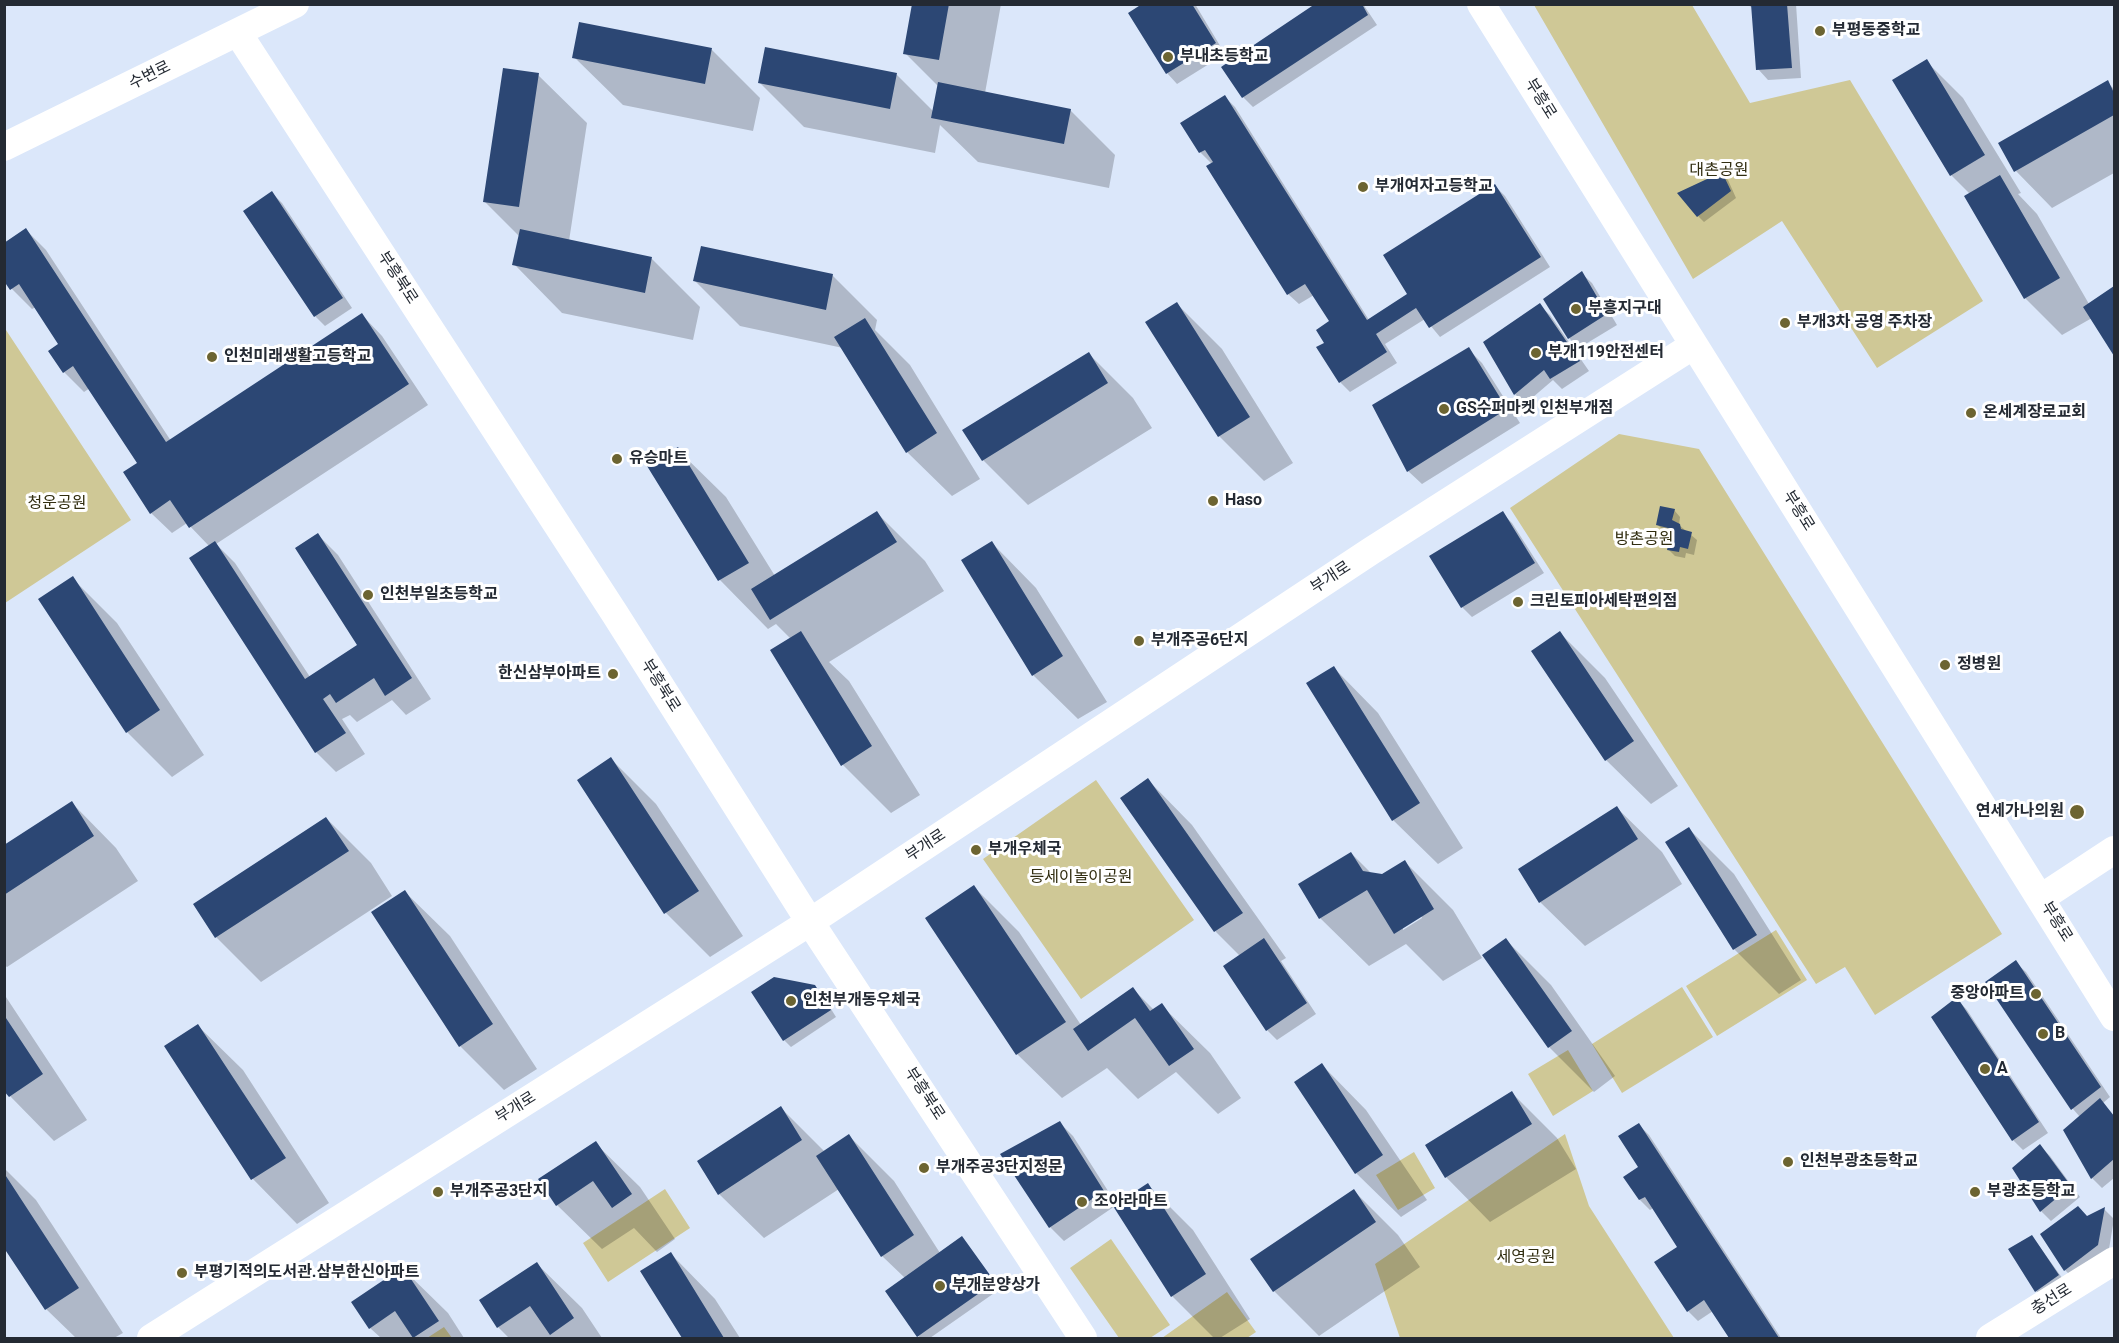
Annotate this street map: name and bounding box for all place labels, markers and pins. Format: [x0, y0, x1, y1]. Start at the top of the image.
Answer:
place label: 부평동중학교 [1832, 21, 1920, 41]
marker: 부평동중학교 [1813, 24, 1827, 38]
place label: 부내초등학교 [1180, 47, 1268, 67]
marker: 부내초등학교 [1161, 50, 1175, 64]
place label: 부개여자고등학교 [1375, 177, 1493, 197]
marker: 부개여자고등학교 [1356, 180, 1370, 194]
place label: 부흥지구대 [1588, 299, 1662, 319]
marker: 부흥지구대 [1569, 302, 1583, 316]
place label: 부개3차 공영 주차장 [1797, 313, 1932, 333]
marker: 부개3차 공영 주차장 [1778, 316, 1792, 330]
place label: 부개119안전센터 [1548, 343, 1664, 363]
marker: 부개119안전센터 [1529, 346, 1543, 360]
place label: 인천미래생활고등학교 [224, 347, 371, 367]
marker: 인천미래생활고등학교 [205, 350, 219, 364]
place label: GS수퍼마켓 인천부개점 [1456, 399, 1613, 419]
marker: GS수퍼마켓 인천부개점 [1437, 402, 1451, 416]
place label: 온세계장로교회 [1983, 403, 2086, 423]
marker: 온세계장로교회 [1964, 406, 1978, 420]
place label: 유승마트 [629, 449, 688, 469]
marker: 유승마트 [610, 452, 624, 466]
place label: Haso [1225, 491, 1262, 511]
marker: Haso [1206, 494, 1220, 508]
place label: 인천부일초등학교 [380, 585, 498, 605]
marker: 인천부일초등학교 [361, 588, 375, 602]
place label: 크린토피아세탁편의점 [1530, 592, 1677, 612]
marker: 크린토피아세탁편의점 [1511, 595, 1525, 609]
place label: 부개주공6단지 [1151, 631, 1248, 651]
marker: 부개주공6단지 [1132, 634, 1146, 648]
place label: 정병원 [1957, 655, 2001, 675]
marker: 정병원 [1938, 658, 1952, 672]
place label: 한신삼부아파트 [498, 664, 601, 684]
marker: 한신삼부아파트 [606, 667, 620, 681]
place label: 연세가나의원 [1976, 802, 2064, 822]
marker: 연세가나의원 [2068, 803, 2086, 821]
place label: 부개우체국 [988, 840, 1062, 860]
marker: 부개우체국 [969, 843, 983, 857]
place label: 중앙아파트 [1950, 984, 2024, 1004]
marker: 중앙아파트 [2029, 987, 2043, 1001]
place label: 인천부개동우체국 [803, 991, 921, 1011]
marker: 인천부개동우체국 [784, 994, 798, 1008]
place label: B [2055, 1024, 2065, 1044]
marker: B [2036, 1027, 2050, 1041]
place label: A [1997, 1059, 2008, 1079]
marker: A [1978, 1062, 1992, 1076]
place label: 인천부광초등학교 [1800, 1152, 1918, 1172]
marker: 인천부광초등학교 [1781, 1155, 1795, 1169]
place label: 부개주공3단지정문 [936, 1158, 1063, 1178]
marker: 부개주공3단지정문 [917, 1161, 931, 1175]
place label: 부개주공3단지 [450, 1182, 547, 1202]
place label: 부광초등학교 [1987, 1182, 2075, 1202]
marker: 부개주공3단지 [431, 1185, 445, 1199]
marker: 부광초등학교 [1968, 1185, 1982, 1199]
place label: 조아라마트 [1094, 1192, 1168, 1212]
marker: 조아라마트 [1075, 1195, 1089, 1209]
place label: 부평기적의도서관.삼부한신아파트 [194, 1263, 419, 1283]
marker: 부평기적의도서관.삼부한신아파트 [175, 1266, 189, 1280]
place label: 부개분양상가 [952, 1276, 1040, 1296]
marker: 부개분양상가 [933, 1279, 947, 1293]

